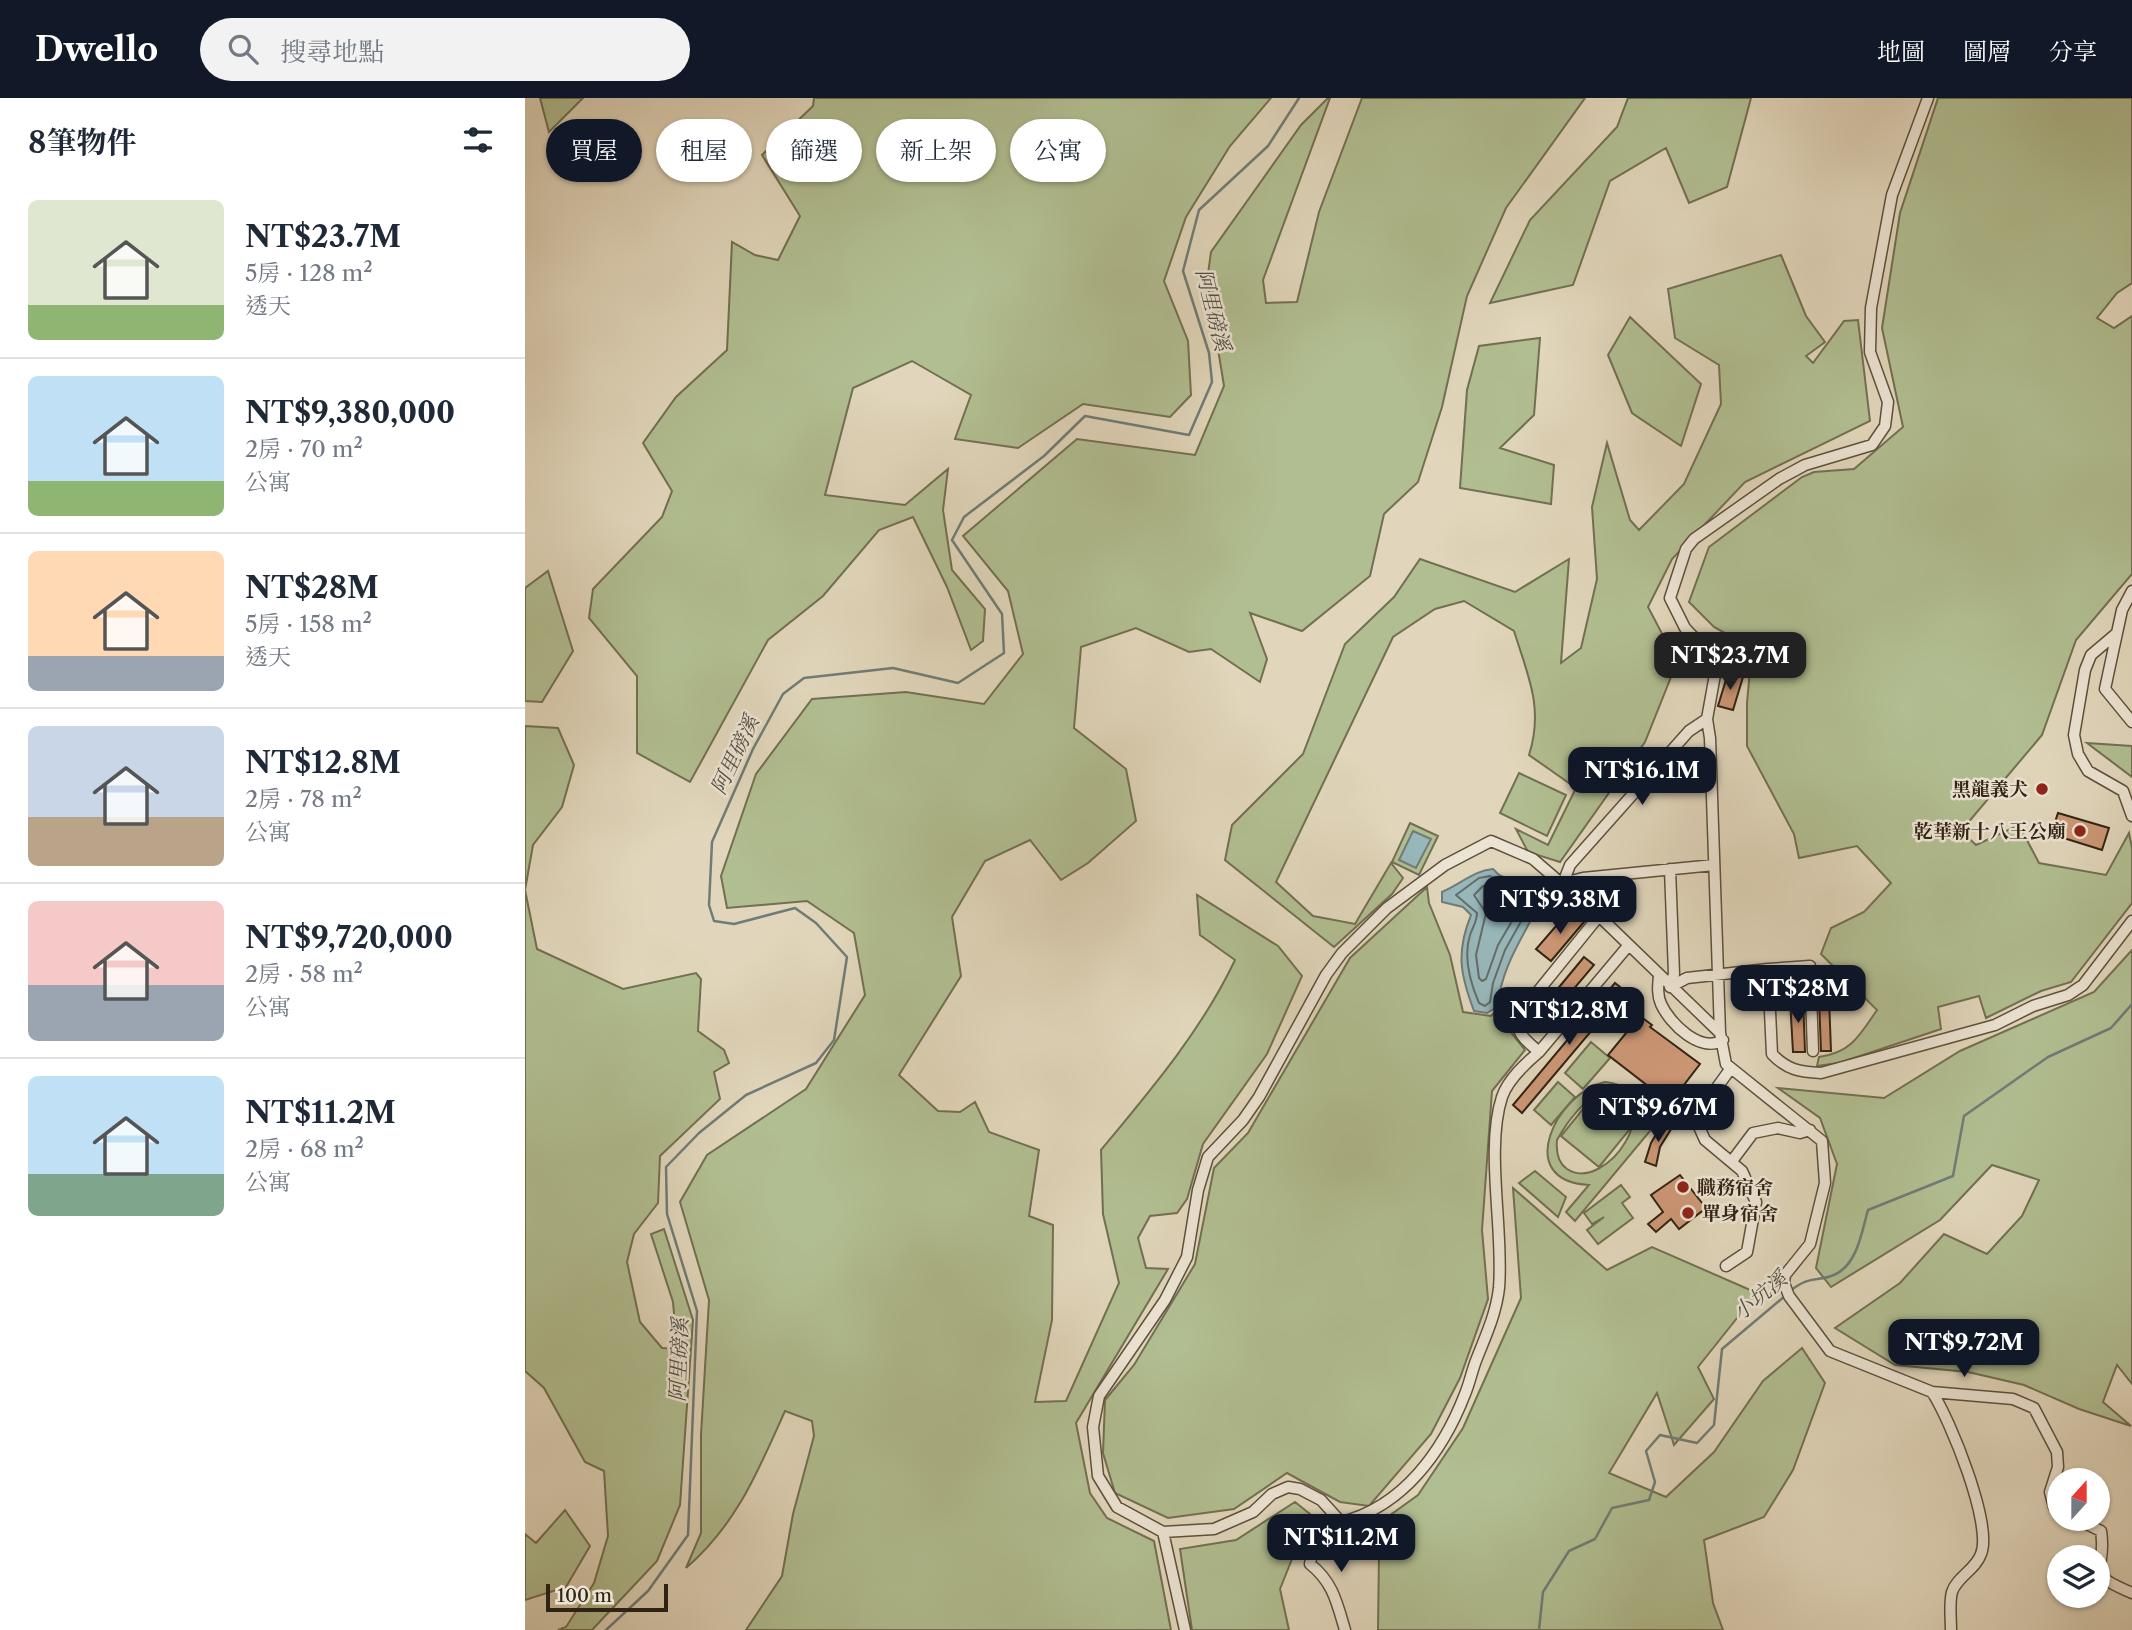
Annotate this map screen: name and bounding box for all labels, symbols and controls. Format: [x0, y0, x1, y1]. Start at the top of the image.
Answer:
search box [200, 18, 690, 81]
text: Dwello [35, 29, 158, 70]
icon: search [224, 30, 262, 68]
text: 搜尋地點 [280, 36, 384, 68]
text: 地圖 [1877, 37, 1925, 66]
text: 圖層 [1963, 37, 2011, 66]
text: 分享 [2049, 37, 2097, 66]
chip: 買屋 [546, 119, 642, 182]
chip: 租屋 [656, 119, 752, 182]
chip: 篩選 [766, 119, 862, 182]
chip: 新上架 [876, 119, 996, 182]
chip: 公寓 [1010, 119, 1106, 182]
icon: filters [459, 121, 497, 159]
text: 8筆物件 [28, 124, 136, 161]
text: NT$23.7M [245, 218, 401, 255]
icon: home [84, 228, 168, 312]
text: 5房 · 128 m² [245, 259, 373, 287]
water label: 阿里磅溪 [1191, 266, 1236, 356]
text: 透天 [245, 292, 291, 320]
text: NT$9,380,000 [245, 394, 455, 431]
icon: home [84, 404, 168, 488]
text: 2房 · 70 m² [245, 435, 363, 463]
text: 公寓 [245, 468, 291, 496]
text: NT$28M [245, 569, 379, 606]
icon: home [84, 579, 168, 663]
text: 5房 · 158 m² [245, 610, 372, 638]
pin: NT$23.7M [1658, 632, 1802, 692]
text: NT$23.7M [1670, 641, 1790, 669]
text: 透天 [245, 643, 291, 671]
water label: 阿里磅溪 [705, 710, 764, 798]
text: NT$12.8M [245, 744, 401, 781]
pin: NT$16.1M [1570, 748, 1714, 807]
icon: home [84, 754, 168, 838]
text: NT$16.1M [1584, 756, 1700, 784]
place label: 黑龍義犬 [1952, 778, 2028, 801]
marker: 黑龍義犬 [2034, 781, 2050, 797]
text: 2房 · 78 m² [245, 785, 362, 813]
text: 公寓 [245, 818, 291, 846]
place label: 乾華新十八王公廟 [1914, 820, 2066, 843]
marker: 乾華新十八王公廟 [2072, 823, 2088, 839]
pin: NT$9.38M [1488, 876, 1632, 936]
text: NT$9.38M [1499, 885, 1621, 913]
text: NT$9,720,000 [245, 919, 453, 956]
icon: home [84, 929, 168, 1013]
text: 2房 · 58 m² [245, 960, 363, 988]
pin: NT$28M [1741, 965, 1855, 1025]
text: NT$28M [1747, 974, 1849, 1002]
pin: NT$12.8M [1497, 988, 1641, 1047]
text: 公寓 [245, 993, 291, 1021]
text: NT$12.8M [1509, 996, 1629, 1024]
pin: NT$9.67M [1586, 1084, 1730, 1144]
text: NT$9.67M [1598, 1093, 1718, 1121]
text: NT$11.2M [245, 1094, 396, 1131]
icon: home [84, 1104, 168, 1188]
text: 2房 · 68 m² [245, 1135, 364, 1163]
text: 公寓 [245, 1168, 291, 1196]
place label: 職務宿舍 [1697, 1176, 1773, 1199]
marker: 職務宿舍 [1675, 1179, 1691, 1195]
place label: 單身宿舍 [1702, 1202, 1778, 1225]
marker: 單身宿舍 [1680, 1205, 1696, 1221]
water label: 小坑溪 [1728, 1265, 1793, 1325]
water label: 阿里磅溪 [665, 1316, 693, 1402]
pin: NT$9.72M [1892, 1320, 2036, 1379]
text: NT$9.72M [1904, 1328, 2024, 1356]
north arrow [2047, 1468, 2111, 1531]
map controls [2047, 1468, 2110, 1608]
pin: NT$11.2M [1269, 1514, 1413, 1574]
text: NT$11.2M [1283, 1523, 1399, 1551]
button: layers [2047, 1545, 2110, 1608]
scale bar [546, 1581, 669, 1613]
text: 100 m [557, 1584, 612, 1607]

